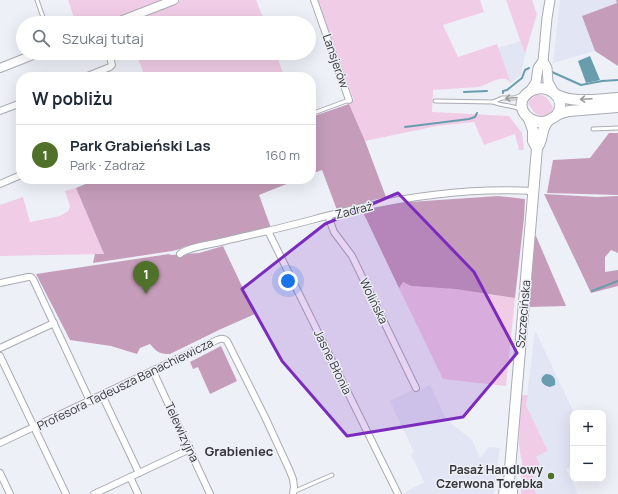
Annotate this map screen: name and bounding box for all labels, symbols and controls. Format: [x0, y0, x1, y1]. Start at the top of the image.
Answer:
search box [16, 16, 316, 60]
icon: search [30, 27, 52, 49]
text: Szukaj tutaj [62, 28, 144, 49]
street label: Lansjerów [319, 32, 353, 90]
text: W pobliżu [32, 87, 113, 110]
one-way arrow [505, 94, 518, 101]
one-way arrow [580, 96, 593, 103]
text: Park Grabieński Las [70, 135, 211, 156]
text: 1 [42, 146, 48, 164]
text: 160 m [265, 146, 300, 164]
text: Park · Zadraż [70, 156, 146, 174]
street label: Zadraż [333, 197, 375, 223]
pin: 1 [133, 261, 159, 294]
your location [278, 271, 298, 291]
street label: Wolińska [356, 275, 392, 327]
street label: Szczecińska [512, 279, 534, 349]
street label: Jasne Błonia [310, 327, 356, 397]
street label: Profesora Tadeusza Banachiewicza [34, 334, 216, 434]
street label: Telewizyjna [161, 399, 203, 465]
map controls [570, 410, 606, 482]
button: + [570, 410, 606, 446]
district label: Grabieniec [205, 442, 274, 460]
button: − [570, 446, 606, 482]
place label: Pasaż Handlowy Czerwona Torebka [436, 461, 543, 492]
marker: Pasaż Handlowy Czerwona Torebka [546, 471, 556, 481]

